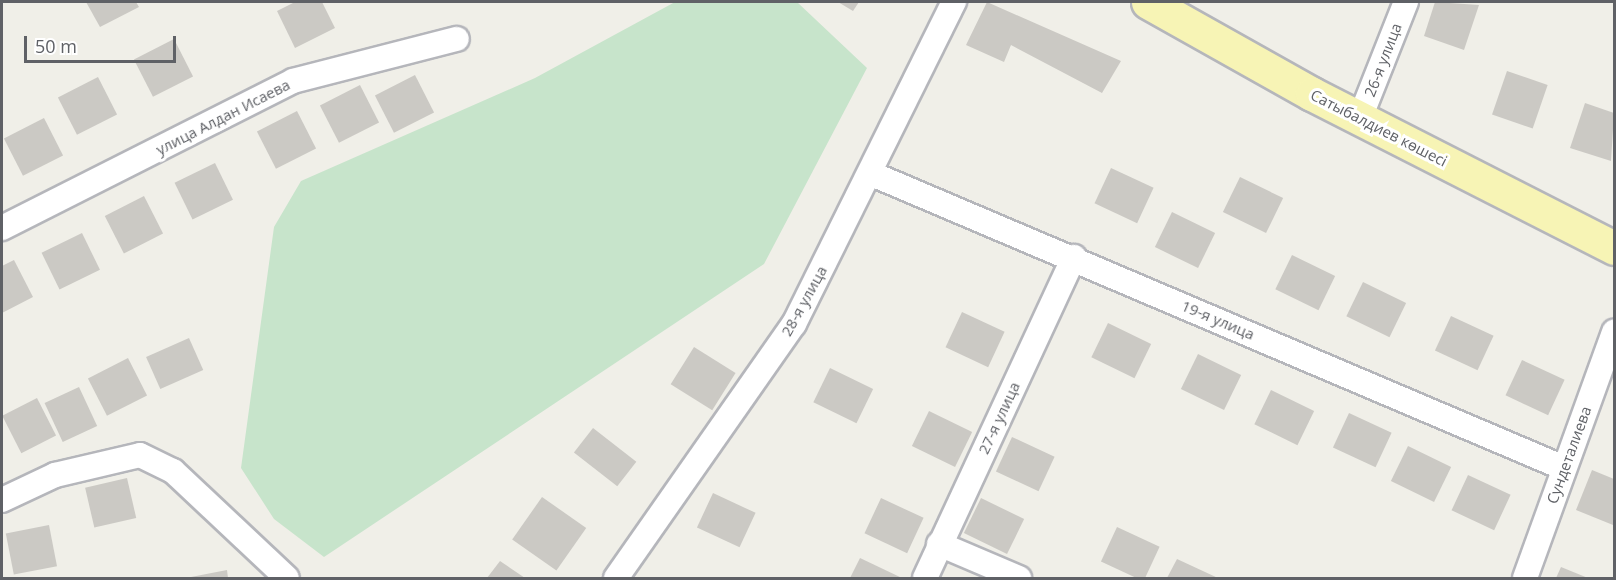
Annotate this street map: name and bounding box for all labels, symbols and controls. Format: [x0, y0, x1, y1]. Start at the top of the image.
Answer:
street label: 26-я улица [1361, 21, 1405, 99]
scale bar [27, 24, 178, 62]
text: 50 m [35, 34, 77, 58]
street label: улица Алдан Исаева [153, 75, 293, 159]
street label: Сатыбалдиев көшесі [1308, 86, 1450, 170]
street label: 28-я улица [777, 263, 831, 339]
street label: 19-я улица [1179, 297, 1257, 343]
street label: 27-я улица [974, 379, 1024, 457]
street label: Сундеталиева [1543, 404, 1595, 506]

